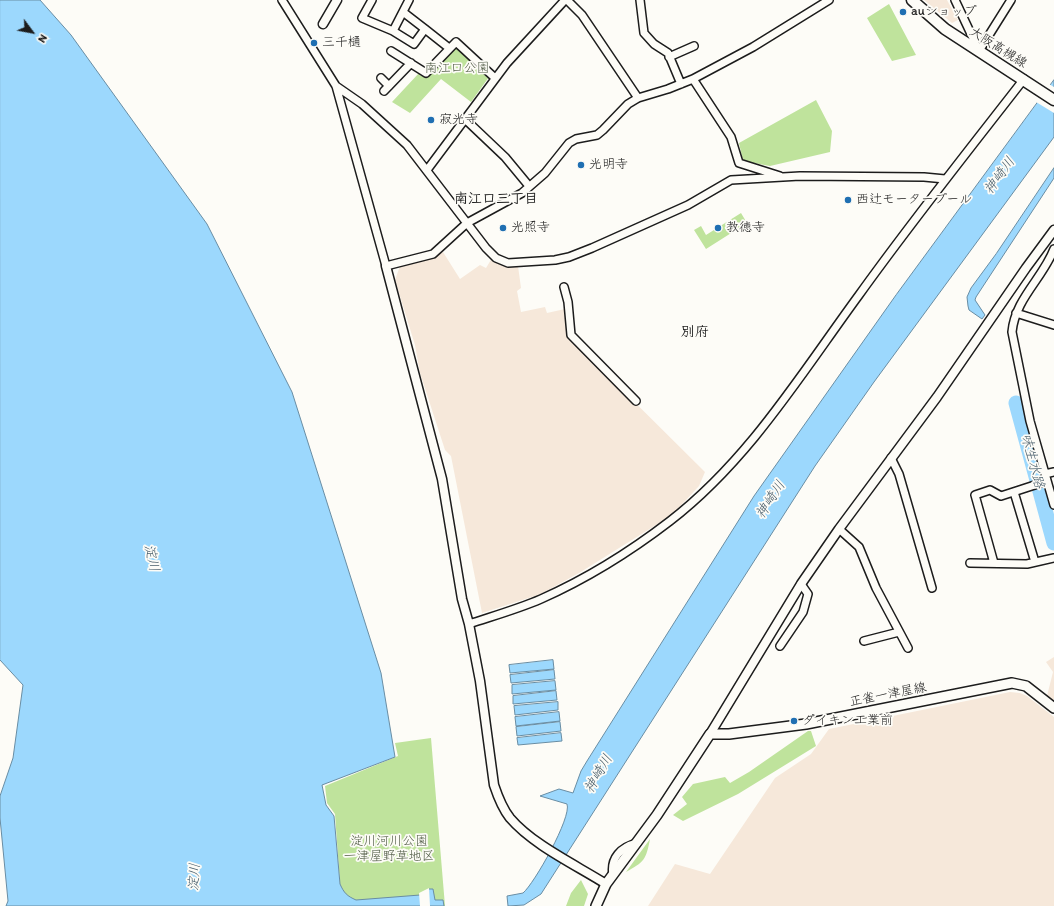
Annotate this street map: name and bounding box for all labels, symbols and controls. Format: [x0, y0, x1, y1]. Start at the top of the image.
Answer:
place label: auショップ [911, 4, 977, 20]
marker: auショップ [898, 7, 908, 17]
north arrow [12, 12, 52, 52]
street label: 大阪高槻線 [966, 24, 1030, 72]
text: N [35, 32, 50, 45]
place label: 三千樋 [322, 35, 361, 51]
marker: 三千樋 [309, 38, 319, 48]
park label: 南江口公園 [425, 61, 489, 77]
place label: 寂光寺 [439, 112, 478, 128]
marker: 寂光寺 [426, 115, 436, 125]
water label: 神崎川 [981, 154, 1019, 198]
place label: 光明寺 [589, 157, 628, 173]
marker: 光明寺 [576, 160, 586, 170]
district label: 南江口三丁目 [454, 191, 538, 207]
place label: 西辻モータープール [856, 192, 972, 208]
marker: 西辻モータープール [843, 195, 853, 205]
place label: 光照寺 [511, 220, 550, 236]
place label: 教徳寺 [726, 220, 765, 236]
marker: 光照寺 [498, 223, 508, 233]
marker: 教徳寺 [713, 223, 723, 233]
district label: 別府 [681, 324, 709, 340]
water label: 味生水路 [1017, 432, 1047, 490]
water label: 神崎川 [753, 478, 789, 522]
water label: 淀川 [140, 542, 162, 574]
street label: 正雀一津屋線 [848, 680, 928, 710]
place label: ダイキン工業前 [802, 713, 893, 729]
marker: ダイキン工業前 [789, 716, 799, 726]
water label: 神崎川 [581, 752, 617, 796]
park label: 淀川河川公園 一津屋野草地区 [344, 834, 434, 865]
water label: 淀川 [186, 863, 204, 891]

